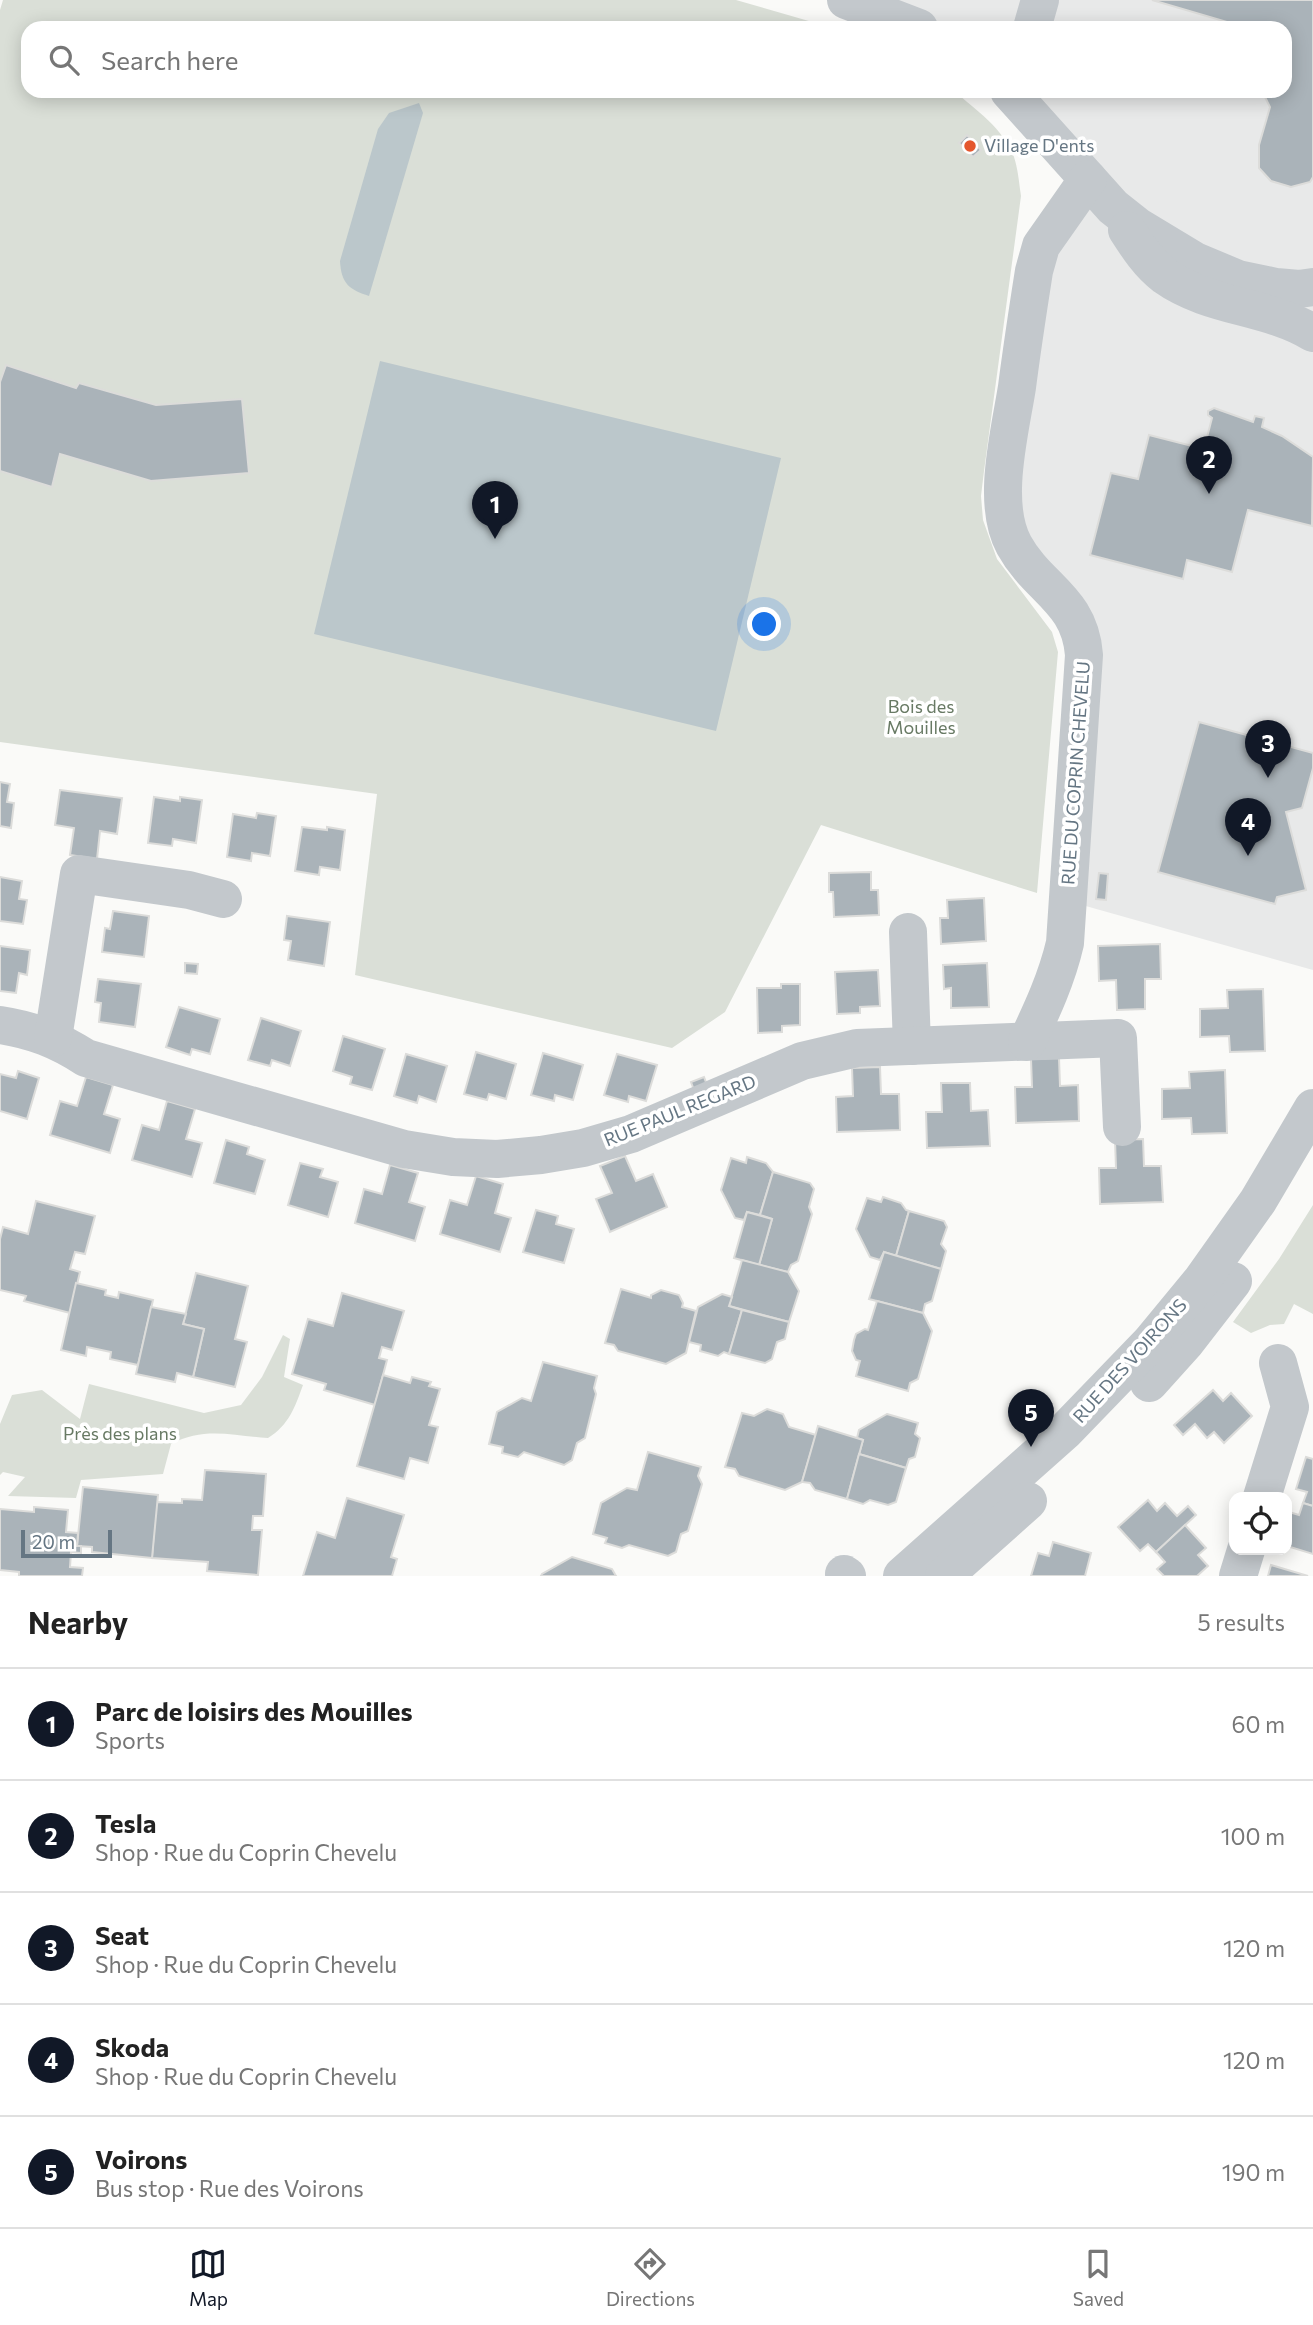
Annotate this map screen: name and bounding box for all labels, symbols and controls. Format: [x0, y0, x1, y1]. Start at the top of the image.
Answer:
search box [21, 21, 1292, 98]
icon: search [45, 41, 83, 79]
text: Search here [101, 44, 239, 75]
place label: Village D'ents [984, 134, 1094, 156]
marker: Village D'ents [962, 138, 978, 154]
pin: 2 [1186, 436, 1232, 494]
pin: 1 [472, 481, 518, 539]
your location [747, 607, 781, 641]
street label: RUE DU COPRIN CHEVELU [1056, 660, 1094, 885]
park label: Bois des Mouilles [886, 695, 956, 738]
pin: 3 [1245, 720, 1291, 778]
pin: 4 [1225, 798, 1271, 856]
street label: RUE PAUL REGARD [601, 1070, 759, 1151]
street label: RUE DES VOIRONS [1068, 1294, 1191, 1427]
pin: 5 [1008, 1389, 1054, 1447]
park label: Près des plans [63, 1422, 177, 1444]
map controls [1229, 1492, 1292, 1555]
button: locate [1229, 1492, 1292, 1555]
scale bar [21, 1527, 112, 1559]
text: 20 m [32, 1530, 75, 1553]
text: Nearby [28, 1603, 128, 1640]
text: 5 results [1197, 1608, 1285, 1636]
text: Parc de loisirs des Mouilles [95, 1695, 413, 1726]
text: 1 [46, 1710, 56, 1738]
text: 60 m [1232, 1710, 1285, 1738]
text: Sports [95, 1726, 165, 1754]
text: Tesla [95, 1807, 156, 1838]
text: 2 [44, 1822, 58, 1850]
text: 100 m [1221, 1822, 1285, 1850]
text: Shop · Rue du Coprin Chevelu [95, 1838, 397, 1866]
text: Seat [95, 1919, 149, 1950]
text: 3 [44, 1934, 58, 1962]
text: 120 m [1223, 1934, 1285, 1962]
text: Shop · Rue du Coprin Chevelu [95, 1950, 397, 1978]
text: Skoda [95, 2031, 169, 2062]
text: 4 [44, 2046, 58, 2074]
text: 120 m [1223, 2046, 1285, 2074]
text: Shop · Rue du Coprin Chevelu [95, 2062, 397, 2090]
text: Voirons [95, 2143, 187, 2174]
text: 5 [44, 2158, 58, 2186]
text: 190 m [1222, 2158, 1285, 2186]
text: Bus stop · Rue des Voirons [95, 2174, 364, 2202]
tab: Map [189, 2245, 228, 2310]
tab: Directions [606, 2245, 695, 2310]
tab: Saved [1073, 2245, 1124, 2310]

